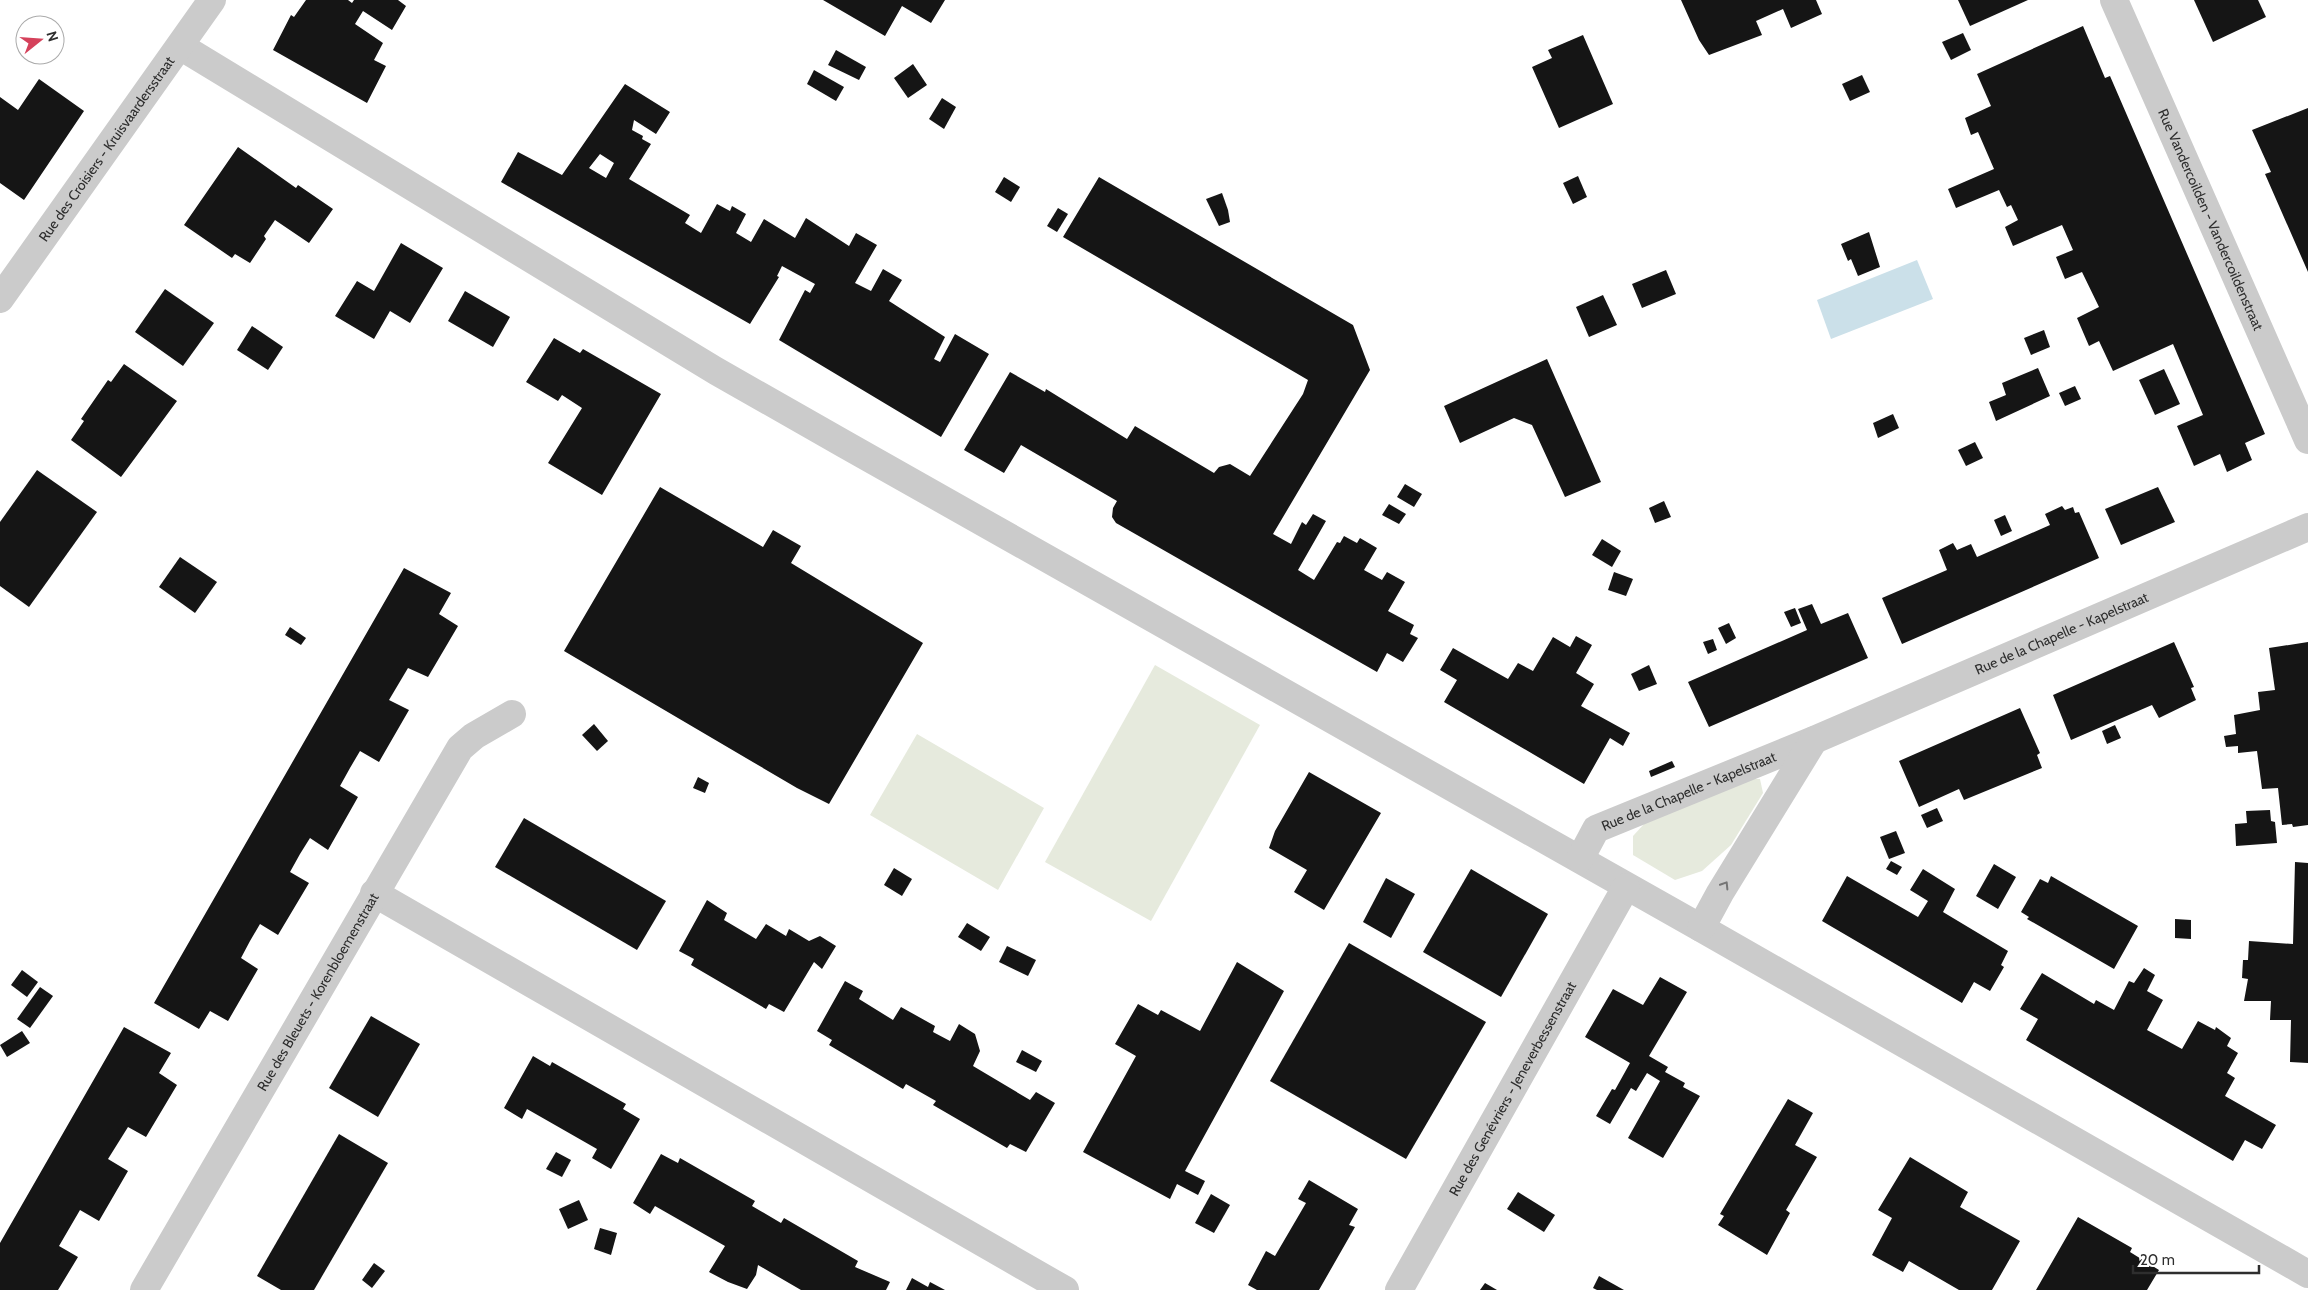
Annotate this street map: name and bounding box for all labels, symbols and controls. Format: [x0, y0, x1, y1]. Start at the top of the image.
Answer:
north arrow [15, 15, 65, 65]
text: N [42, 29, 62, 44]
street label: Rue des Croisiers - Kruisvaardersstraat [35, 53, 178, 245]
street label: Rue Vandercoilden - Vandercoildenstraat [2154, 106, 2268, 334]
street label: Rue de la Chapelle - Kapelstraat [1972, 588, 2151, 679]
street label: Rue de la Chapelle - Kapelstraat [1599, 747, 1779, 835]
one-way arrow [1718, 882, 1728, 891]
street label: Rue des Bleuets - Korenbloemenstraat [253, 889, 383, 1094]
street label: Rue des Genévriers - Jeneverbessenstraat [1445, 978, 1580, 1199]
scale bar [2133, 1242, 2259, 1274]
text: 20 m [2140, 1251, 2175, 1269]

